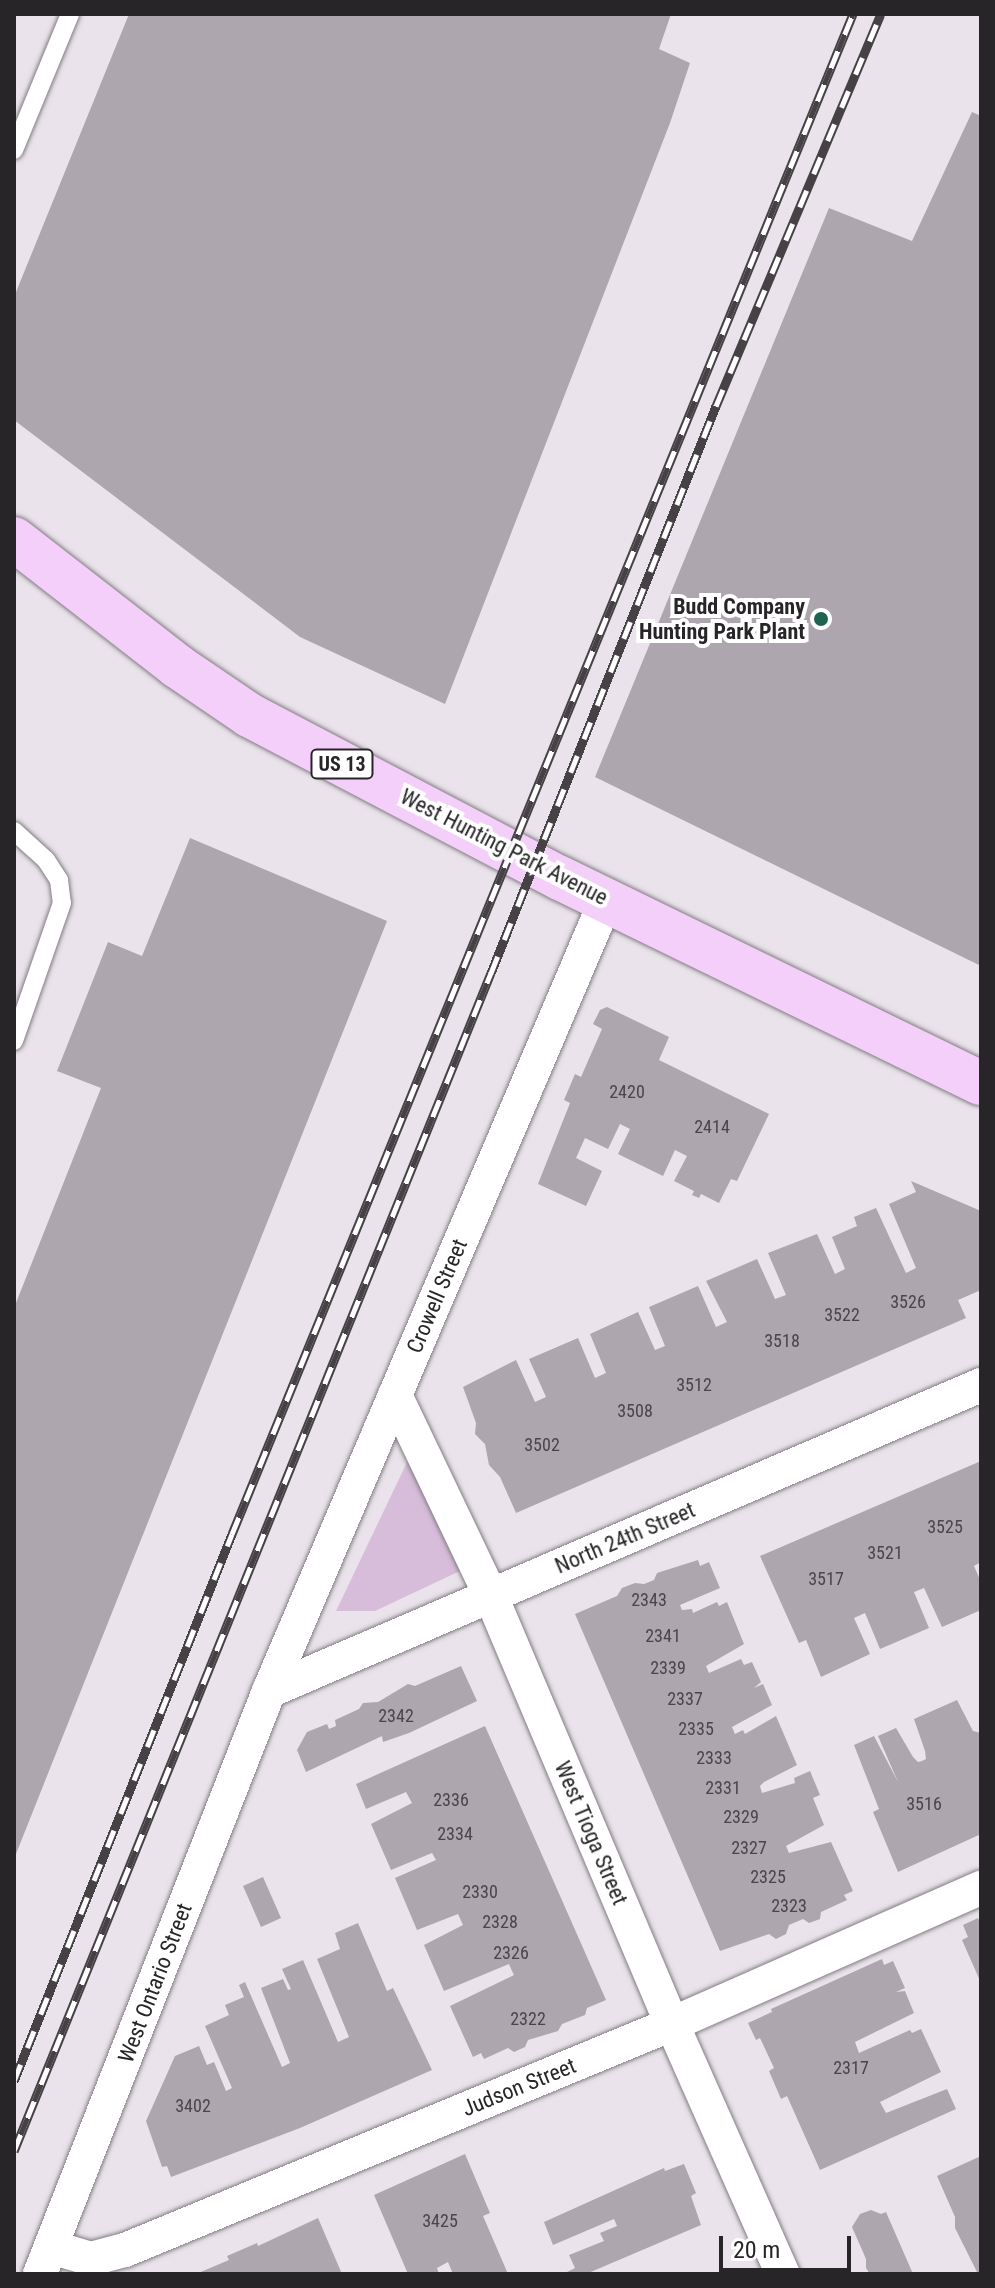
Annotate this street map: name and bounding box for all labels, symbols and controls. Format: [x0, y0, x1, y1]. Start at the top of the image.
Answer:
place label: Budd Company Hunting Park Plant [639, 593, 805, 644]
marker: Budd Company Hunting Park Plant [812, 610, 830, 628]
road number: US 13 [310, 748, 374, 780]
street label: West Hunting Park Avenue [396, 783, 612, 911]
house number: 2420 [609, 1081, 645, 1103]
house number: 2414 [694, 1116, 730, 1138]
street label: Crowell Street [401, 1235, 473, 1357]
house number: 3526 [890, 1291, 926, 1313]
house number: 3522 [824, 1304, 860, 1326]
house number: 3518 [764, 1330, 800, 1352]
house number: 3512 [676, 1374, 712, 1396]
house number: 3508 [617, 1400, 653, 1422]
house number: 3502 [524, 1434, 560, 1456]
street label: North 24th Street [551, 1497, 699, 1579]
house number: 3525 [927, 1516, 963, 1538]
house number: 3521 [867, 1542, 903, 1564]
house number: 3517 [808, 1568, 844, 1590]
house number: 2343 [631, 1589, 667, 1611]
house number: 2341 [645, 1625, 681, 1647]
house number: 2339 [650, 1657, 686, 1679]
house number: 2337 [667, 1688, 703, 1710]
house number: 2342 [378, 1705, 414, 1727]
house number: 2335 [678, 1718, 714, 1740]
house number: 2333 [696, 1747, 732, 1769]
street label: West Tioga Street [549, 1757, 633, 1909]
house number: 2331 [705, 1777, 741, 1799]
house number: 2336 [433, 1789, 469, 1811]
house number: 3516 [906, 1793, 942, 1815]
house number: 2329 [723, 1806, 759, 1828]
house number: 2334 [437, 1823, 473, 1845]
house number: 2327 [731, 1837, 767, 1859]
house number: 2325 [750, 1866, 786, 1888]
house number: 2330 [462, 1881, 498, 1903]
house number: 2323 [771, 1895, 807, 1917]
street label: West Ontario Street [112, 1900, 198, 2066]
house number: 2328 [482, 1911, 518, 1933]
house number: 2326 [493, 1942, 529, 1964]
house number: 2322 [510, 2008, 546, 2030]
street label: Judson Street [458, 2052, 580, 2122]
house number: 2317 [833, 2057, 869, 2079]
house number: 3402 [175, 2095, 211, 2117]
house number: 3425 [422, 2210, 458, 2232]
scale bar [723, 2220, 855, 2270]
text: 20 m [733, 2236, 780, 2264]

